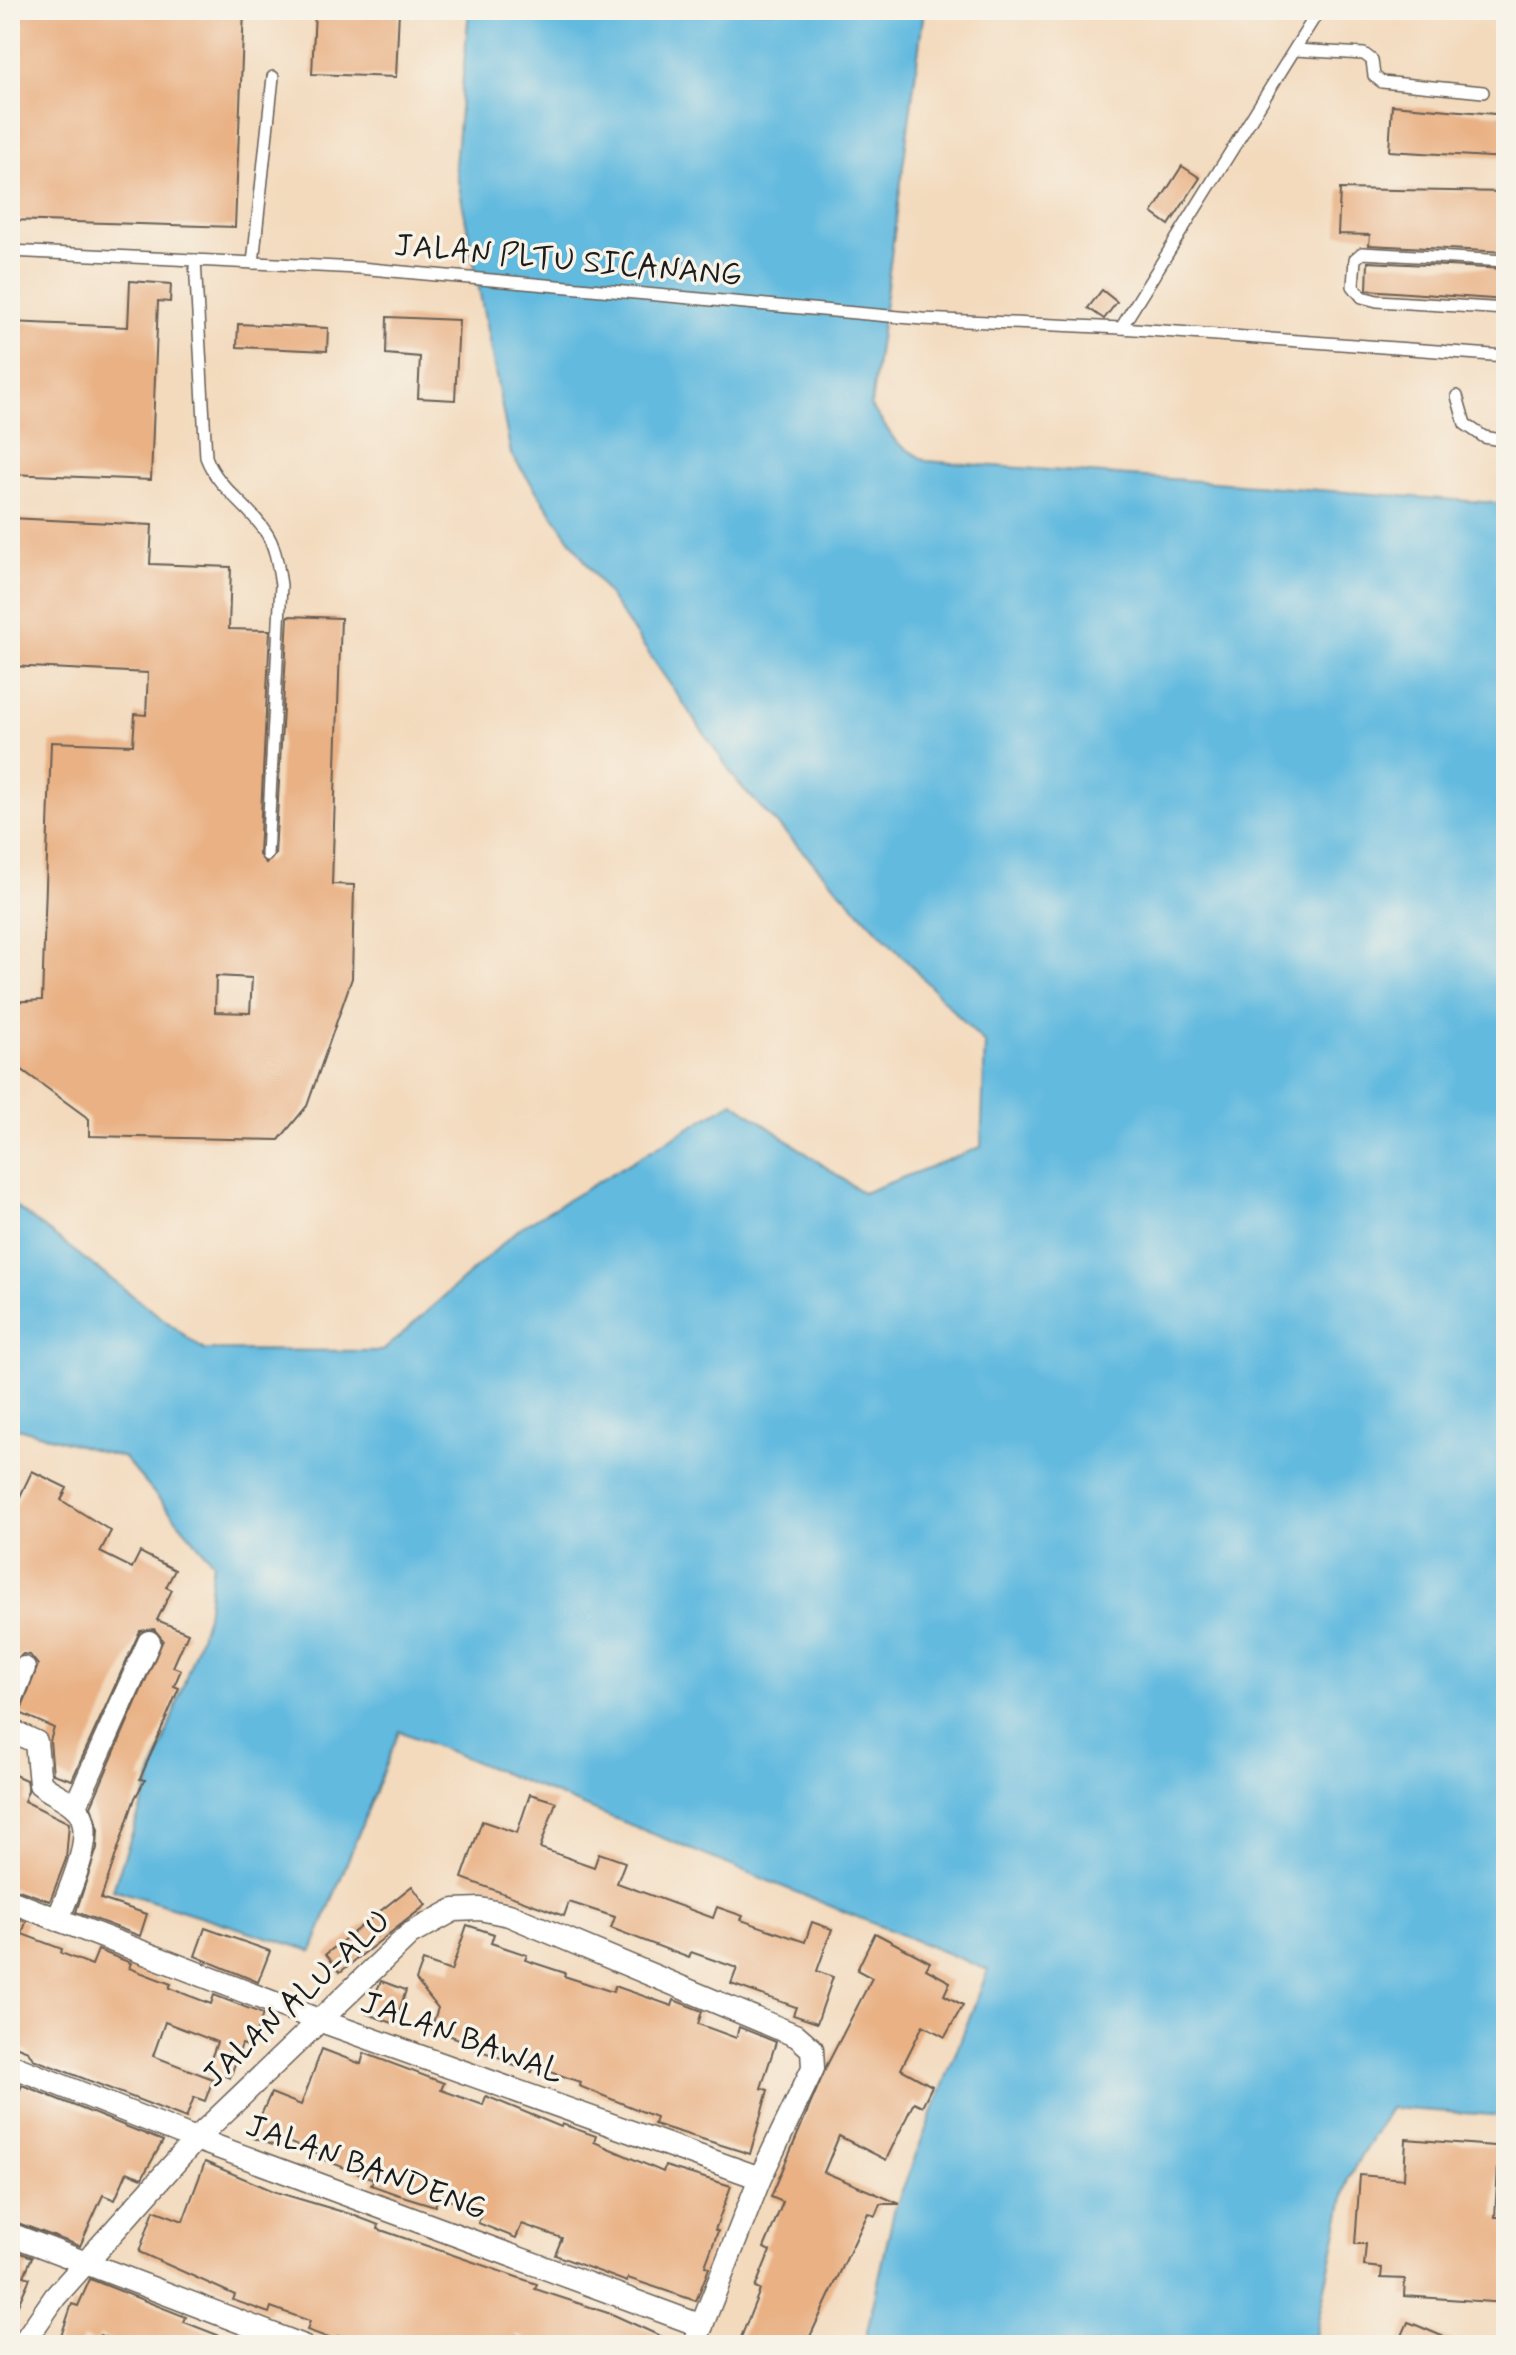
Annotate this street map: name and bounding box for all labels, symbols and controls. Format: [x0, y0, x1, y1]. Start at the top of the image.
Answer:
street label: JALAN PLTU SICANANG [392, 225, 744, 297]
street label: JALAN ALU-ALU [194, 1901, 400, 2097]
street label: JALAN BAWAL [355, 1982, 569, 2094]
street label: JALAN BANDENG [240, 2105, 492, 2231]

